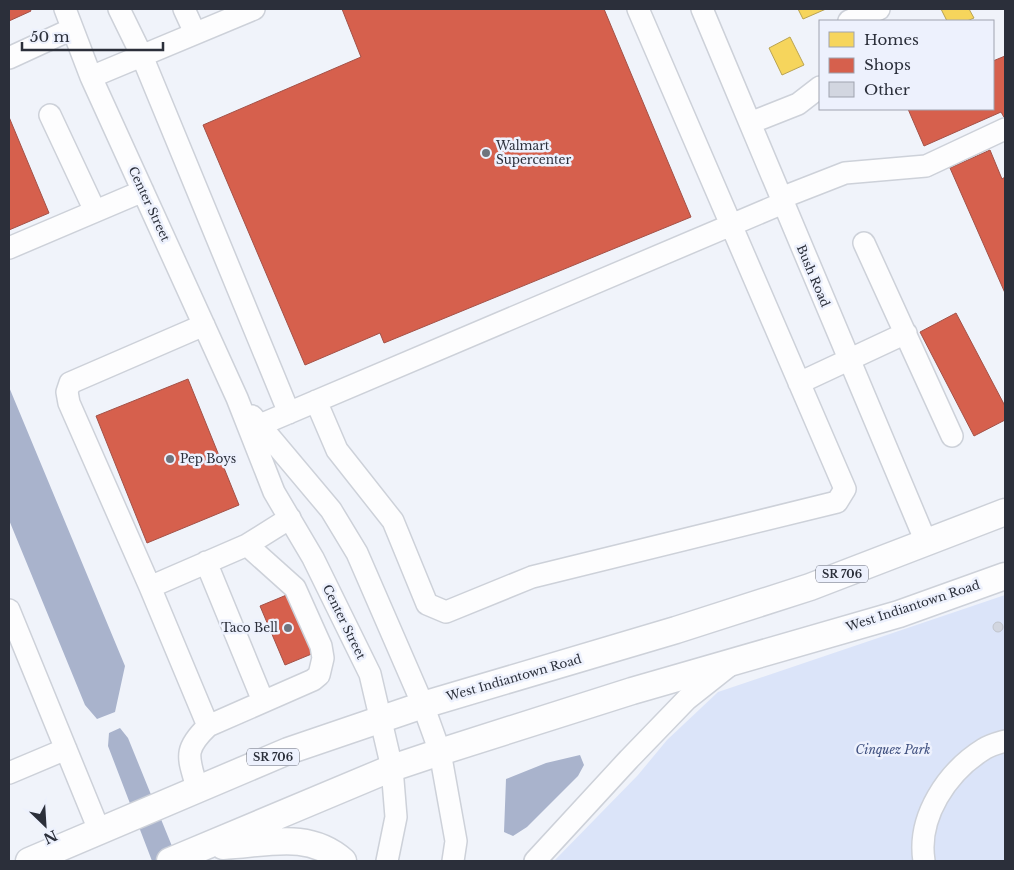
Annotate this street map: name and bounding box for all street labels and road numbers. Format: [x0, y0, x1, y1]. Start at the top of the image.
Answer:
street label: Center Street [126, 164, 174, 244]
street label: Bush Road [794, 242, 833, 309]
road number: SR 706 [816, 566, 868, 582]
street label: West Indiantown Road [843, 577, 982, 635]
street label: Center Street [320, 582, 369, 662]
street label: West Indiantown Road [444, 651, 583, 704]
road number: SR 706 [247, 749, 299, 766]

